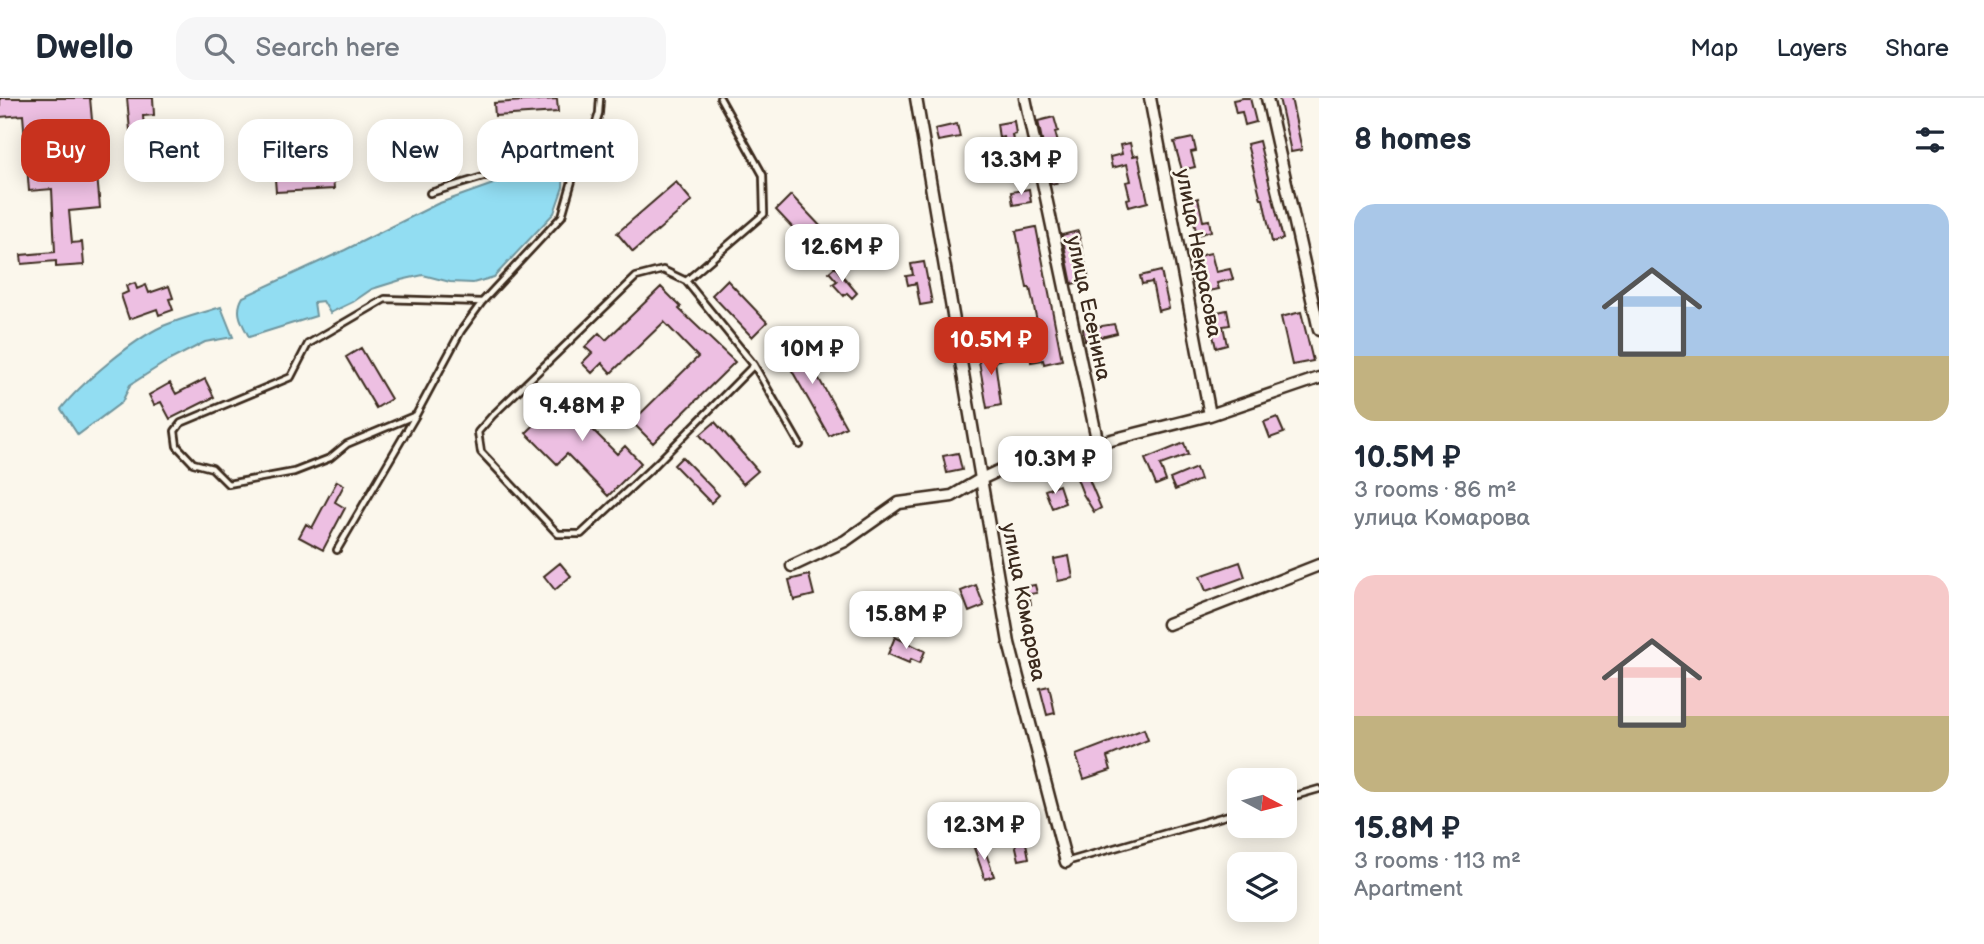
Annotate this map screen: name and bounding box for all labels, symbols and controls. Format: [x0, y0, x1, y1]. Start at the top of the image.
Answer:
search box [176, 17, 666, 80]
text: Dwello [35, 28, 134, 68]
icon: search [200, 29, 238, 67]
text: Search here [256, 33, 400, 64]
text: Map [1690, 34, 1738, 63]
text: Layers [1776, 34, 1847, 63]
text: Share [1885, 34, 1949, 63]
chip: Buy [21, 119, 110, 182]
chip: Rent [124, 119, 224, 182]
chip: Filters [238, 119, 353, 182]
chip: New [367, 119, 463, 182]
chip: Apartment [477, 119, 638, 182]
icon: filters [1911, 121, 1949, 159]
text: 8 homes [1354, 122, 1471, 158]
pin: 13.3M ₽ [956, 138, 1086, 197]
text: 13.3M ₽ [980, 146, 1062, 174]
street label: улица Некрасова [1170, 167, 1227, 340]
pin: 12.6M ₽ [777, 225, 907, 284]
text: 12.6M ₽ [801, 233, 883, 261]
street label: улица Есенина [1061, 233, 1116, 383]
icon: home [1589, 249, 1715, 375]
pin: 10.5M ₽ [926, 317, 1056, 377]
text: 10.5M ₽ [950, 326, 1032, 354]
pin: 10M ₽ [763, 327, 861, 386]
text: 10M ₽ [780, 335, 844, 363]
pin: 9.48M ₽ [517, 384, 647, 443]
text: 9.48M ₽ [539, 392, 625, 420]
pin: 10.3M ₽ [990, 436, 1120, 496]
text: 10.5M ₽ [1354, 440, 1461, 476]
text: 10.3M ₽ [1014, 445, 1096, 473]
text: 3 rooms · 86 m² [1354, 476, 1516, 504]
text: улица Комарова [1354, 504, 1530, 532]
street label: улица Комарова [996, 521, 1051, 684]
pin: 15.8M ₽ [841, 592, 971, 651]
text: 15.8M ₽ [865, 600, 947, 628]
icon: home [1589, 620, 1715, 746]
north arrow [1227, 768, 1297, 838]
map controls [1227, 768, 1297, 922]
pin: 12.3M ₽ [919, 802, 1049, 862]
text: 12.3M ₽ [943, 811, 1025, 839]
text: 15.8M ₽ [1354, 811, 1460, 847]
text: 3 rooms · 113 m² [1354, 847, 1521, 875]
button: layers [1227, 852, 1297, 922]
text: Apartment [1354, 875, 1463, 903]

